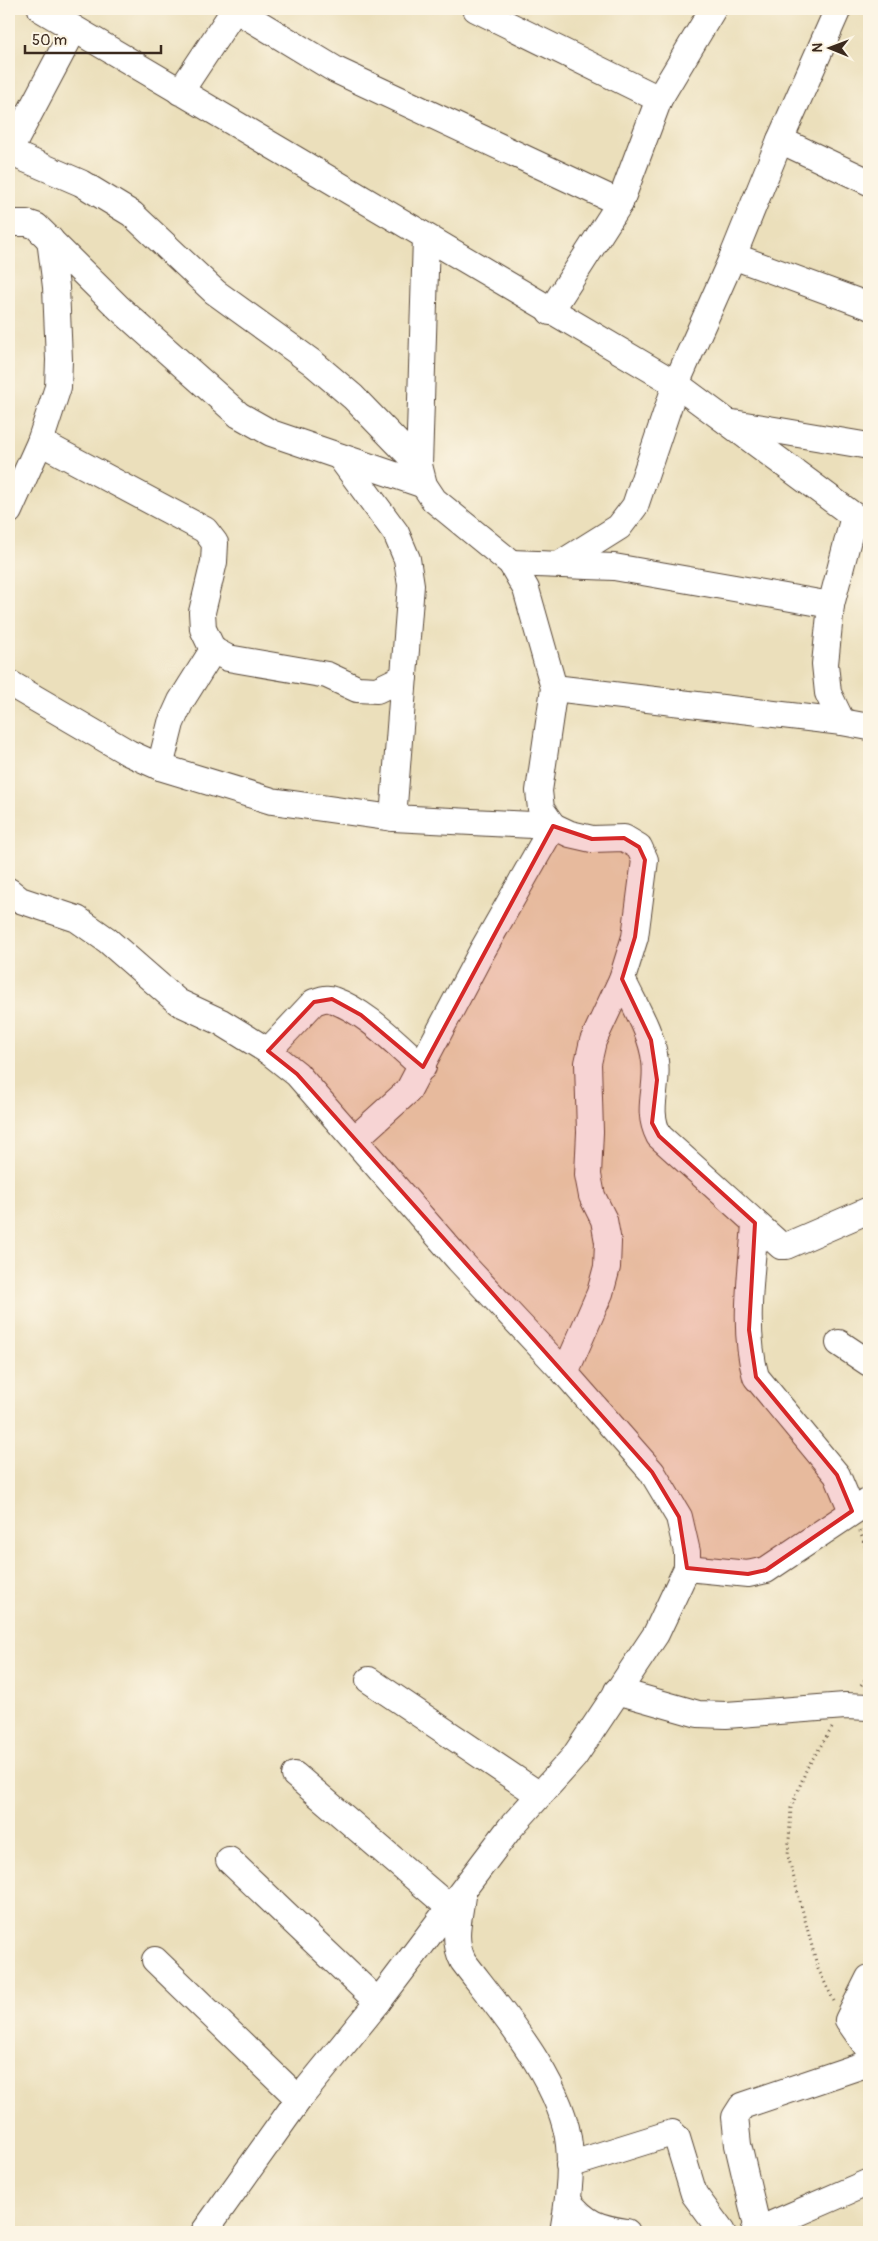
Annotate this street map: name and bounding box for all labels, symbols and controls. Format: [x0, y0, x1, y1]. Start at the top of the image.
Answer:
scale bar [25, 22, 161, 54]
north arrow [806, 22, 856, 72]
text: 50 m [32, 31, 67, 50]
text: N [809, 43, 826, 53]

